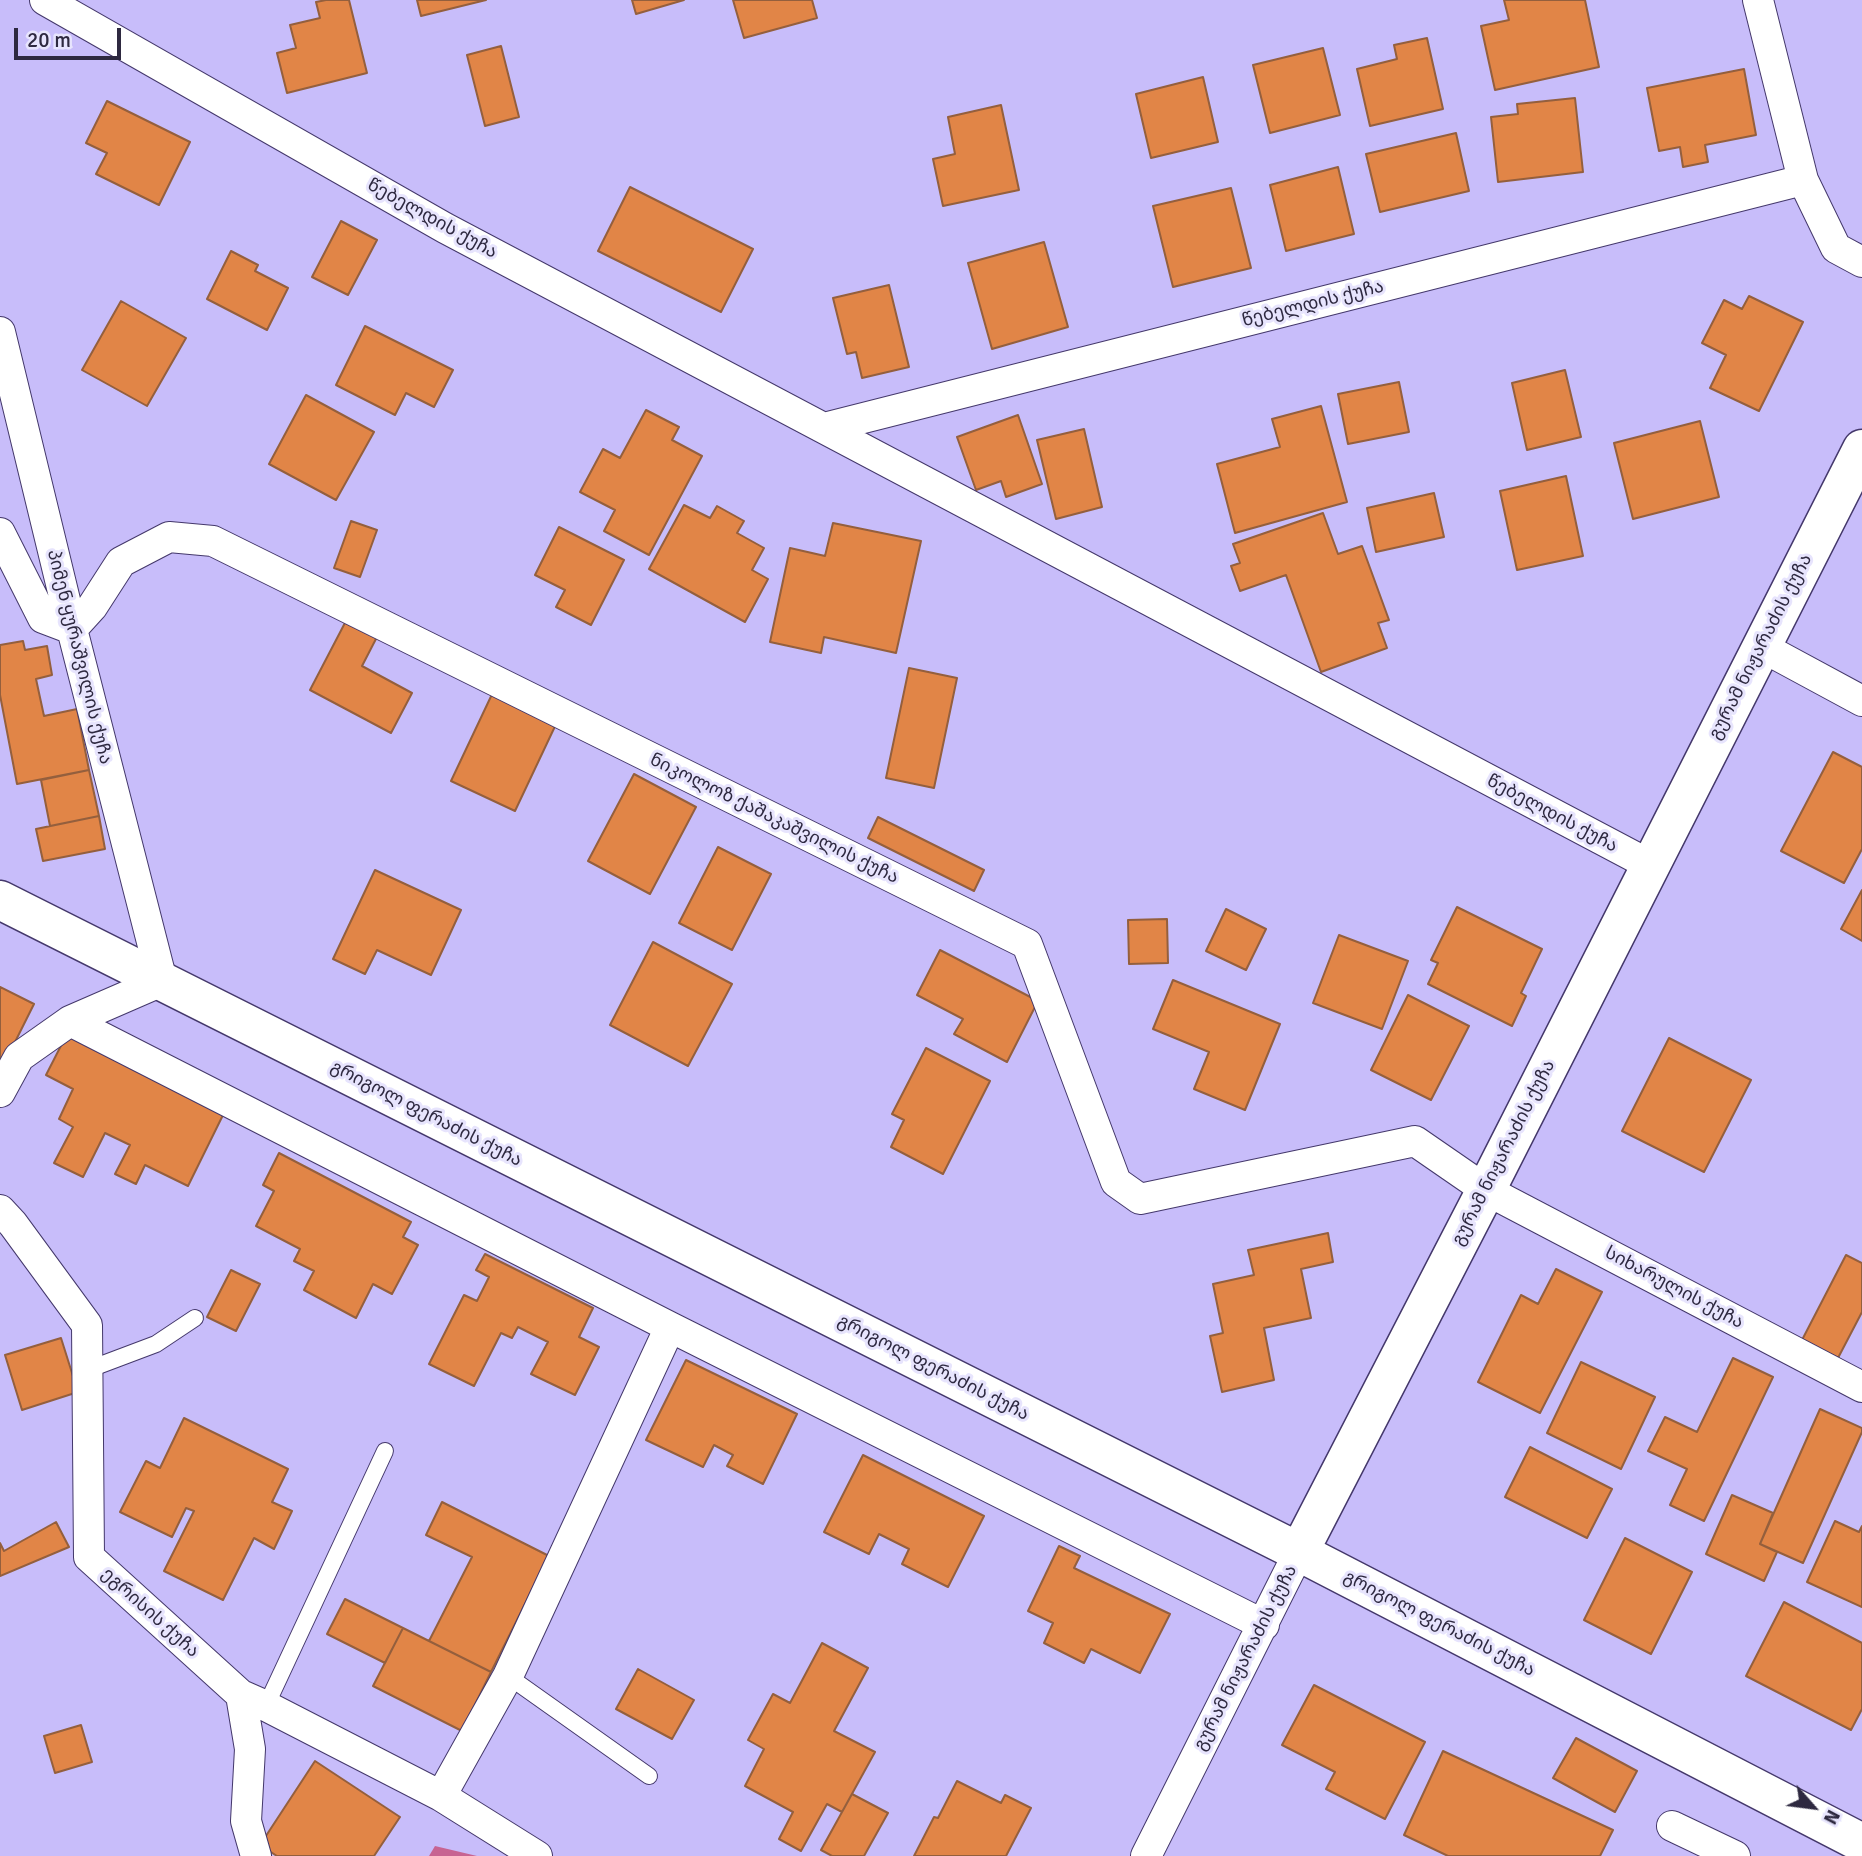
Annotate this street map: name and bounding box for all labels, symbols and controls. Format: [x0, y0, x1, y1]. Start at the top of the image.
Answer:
scale bar [18, 14, 124, 58]
text: 20 m [27, 27, 71, 53]
street label: წებელდის ქუჩა [363, 174, 501, 264]
street label: წებელდის ქუჩა [1240, 276, 1386, 332]
street label: პიმენ ყურაშვილის ქუჩა [42, 547, 116, 767]
street label: გურამ ნიჟარაძის ქუჩა [1705, 551, 1817, 743]
street label: ნიკოლოზ ქაშაკაშვილის ქუჩა [646, 749, 902, 889]
street label: წებელდის ქუჩა [1483, 770, 1621, 858]
street label: გრიგოლ ფერაძის ქუჩა [327, 1056, 525, 1172]
street label: გურამ ნიჟარაძის ქუჩა [1448, 1057, 1560, 1249]
street label: სიხარულის ქუჩა [1601, 1242, 1747, 1334]
street label: გრიგოლ ფერაძის ქუჩა [834, 1310, 1032, 1426]
street label: გურამ ნიჟარაძის ქუჩა [1190, 1562, 1302, 1754]
street label: ეგრისის ქუჩა [97, 1564, 203, 1662]
street label: გრიგოლ ფერაძის ქუჩა [1340, 1566, 1538, 1682]
north arrow [1778, 1772, 1848, 1842]
text: N [1818, 1805, 1845, 1828]

